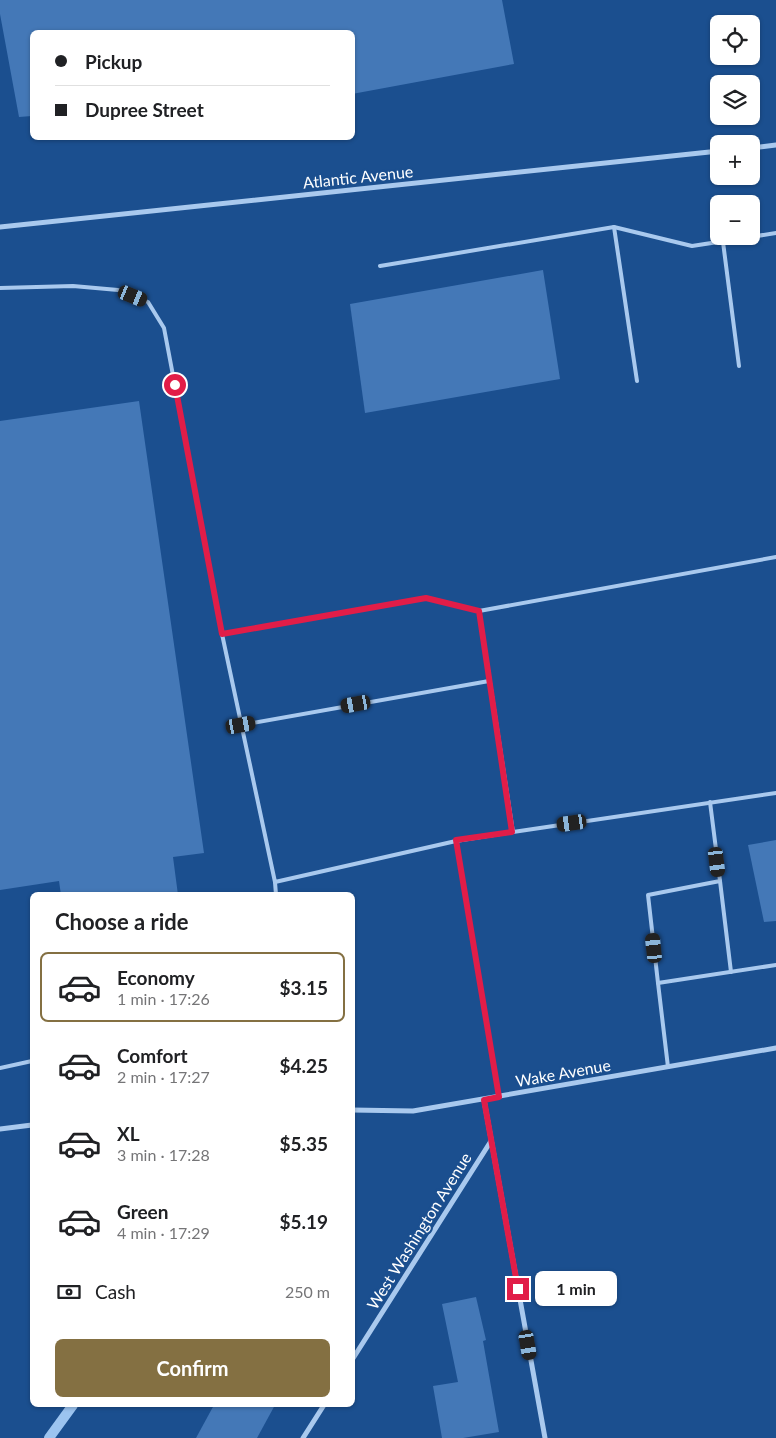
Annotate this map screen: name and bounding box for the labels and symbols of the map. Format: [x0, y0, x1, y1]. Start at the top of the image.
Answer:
street label: Atlantic Avenue [302, 161, 414, 192]
car [116, 283, 149, 309]
route start [164, 374, 186, 396]
car [339, 694, 372, 714]
car [224, 715, 257, 735]
car [556, 813, 587, 833]
car [707, 846, 726, 878]
car [644, 932, 663, 964]
street label: Wake Avenue [514, 1055, 612, 1090]
street label: West Washington Avenue [362, 1149, 475, 1313]
callout: 1 min [536, 1272, 618, 1306]
route end [507, 1278, 529, 1300]
car [518, 1329, 537, 1361]

